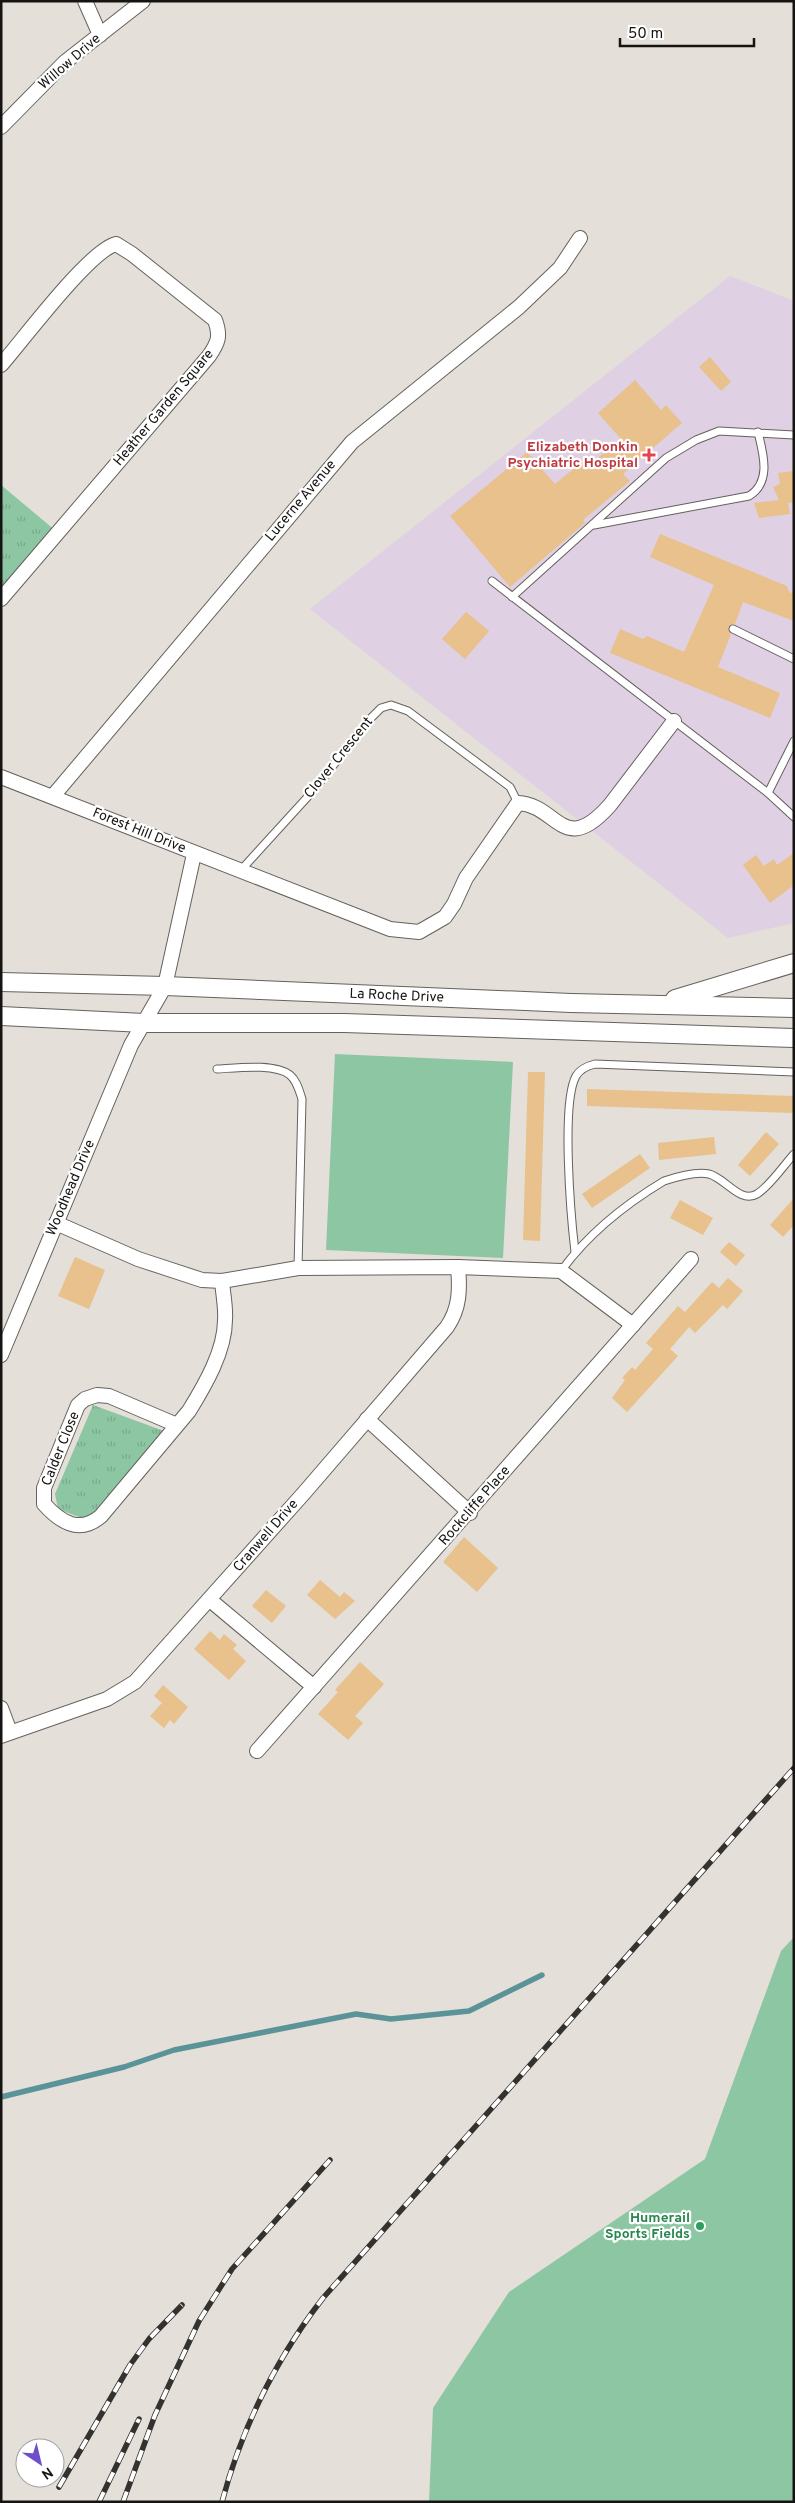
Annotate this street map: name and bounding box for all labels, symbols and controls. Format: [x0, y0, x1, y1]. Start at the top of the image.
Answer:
scale bar [620, 15, 754, 47]
text: 50 m [628, 25, 663, 44]
street label: Willow Drive [35, 30, 105, 94]
street label: Heather Garden Square [110, 346, 218, 470]
place label: Elizabeth Donkin Psychiatric Hospital [508, 439, 638, 472]
marker: Elizabeth Donkin Psychiatric Hospital [642, 448, 656, 462]
street label: Lucerne Avenue [262, 457, 340, 545]
street label: Clover Crescent [301, 714, 377, 802]
street label: Forest Hill Drive [90, 805, 188, 857]
street label: La Roche Drive [349, 985, 444, 1006]
street label: Woodhead Drive [43, 1137, 99, 1239]
street label: Calder Close [38, 1409, 84, 1489]
street label: Rockcliffe Place [436, 1463, 514, 1549]
street label: Cranwell Drive [230, 1496, 302, 1576]
place label: Humerail Sports Fields [605, 2210, 690, 2243]
marker: Humerail Sports Fields [694, 2220, 706, 2232]
north arrow [15, 2438, 65, 2488]
text: N [38, 2463, 56, 2482]

